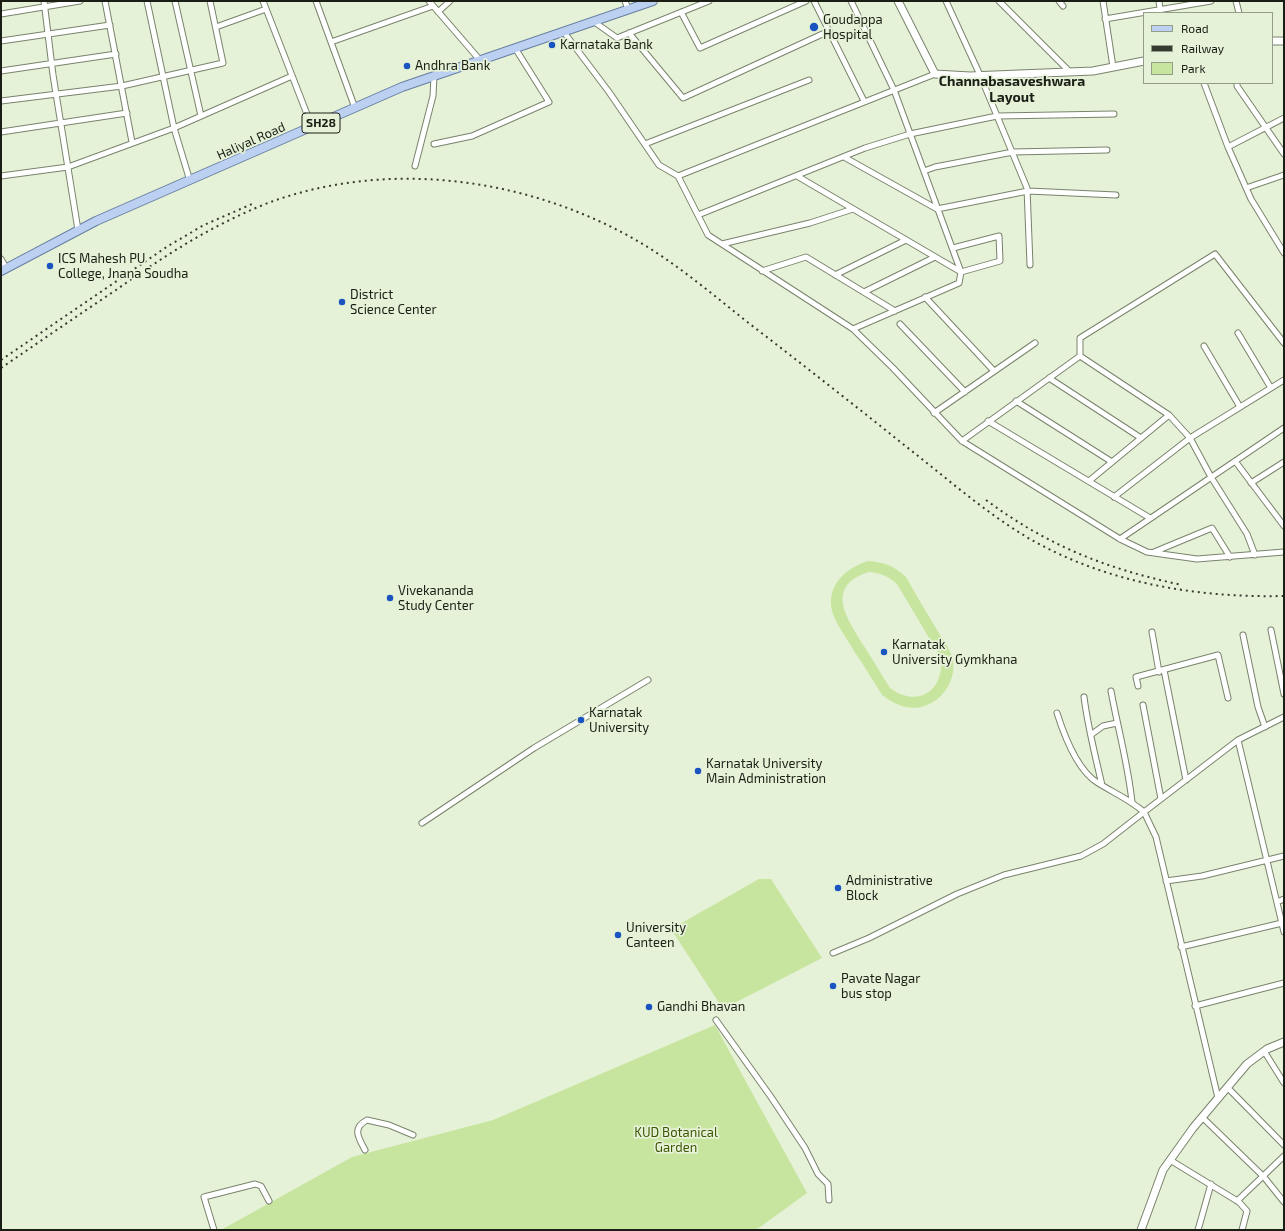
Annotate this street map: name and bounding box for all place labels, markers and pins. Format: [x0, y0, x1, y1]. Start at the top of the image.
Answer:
place label: Goudappa Hospital [823, 12, 883, 43]
marker: Goudappa Hospital [808, 21, 820, 33]
place label: Karnataka Bank [560, 37, 653, 53]
marker: Karnataka Bank [547, 40, 557, 50]
place label: Andhra Bank [415, 58, 490, 74]
marker: Andhra Bank [402, 61, 412, 71]
place label: ICS Mahesh PU College, Jnana Soudha [58, 251, 188, 282]
marker: ICS Mahesh PU College, Jnana Soudha [45, 261, 55, 271]
place label: District Science Center [350, 287, 437, 318]
marker: District Science Center [337, 297, 347, 307]
place label: Vivekananda Study Center [398, 583, 474, 614]
marker: Vivekananda Study Center [385, 593, 395, 603]
place label: Karnatak University Gymkhana [892, 637, 1017, 668]
marker: Karnatak University Gymkhana [879, 647, 889, 657]
place label: Karnatak University [589, 705, 649, 736]
marker: Karnatak University [576, 715, 586, 725]
place label: Karnatak University Main Administration [706, 756, 826, 787]
marker: Karnatak University Main Administration [693, 766, 703, 776]
place label: Administrative Block [846, 873, 933, 904]
marker: Administrative Block [833, 883, 843, 893]
place label: University Canteen [626, 920, 686, 951]
marker: University Canteen [613, 930, 623, 940]
place label: Pavate Nagar bus stop [841, 971, 920, 1002]
marker: Pavate Nagar bus stop [828, 981, 838, 991]
place label: Gandhi Bhavan [657, 999, 745, 1015]
marker: Gandhi Bhavan [644, 1002, 654, 1012]

